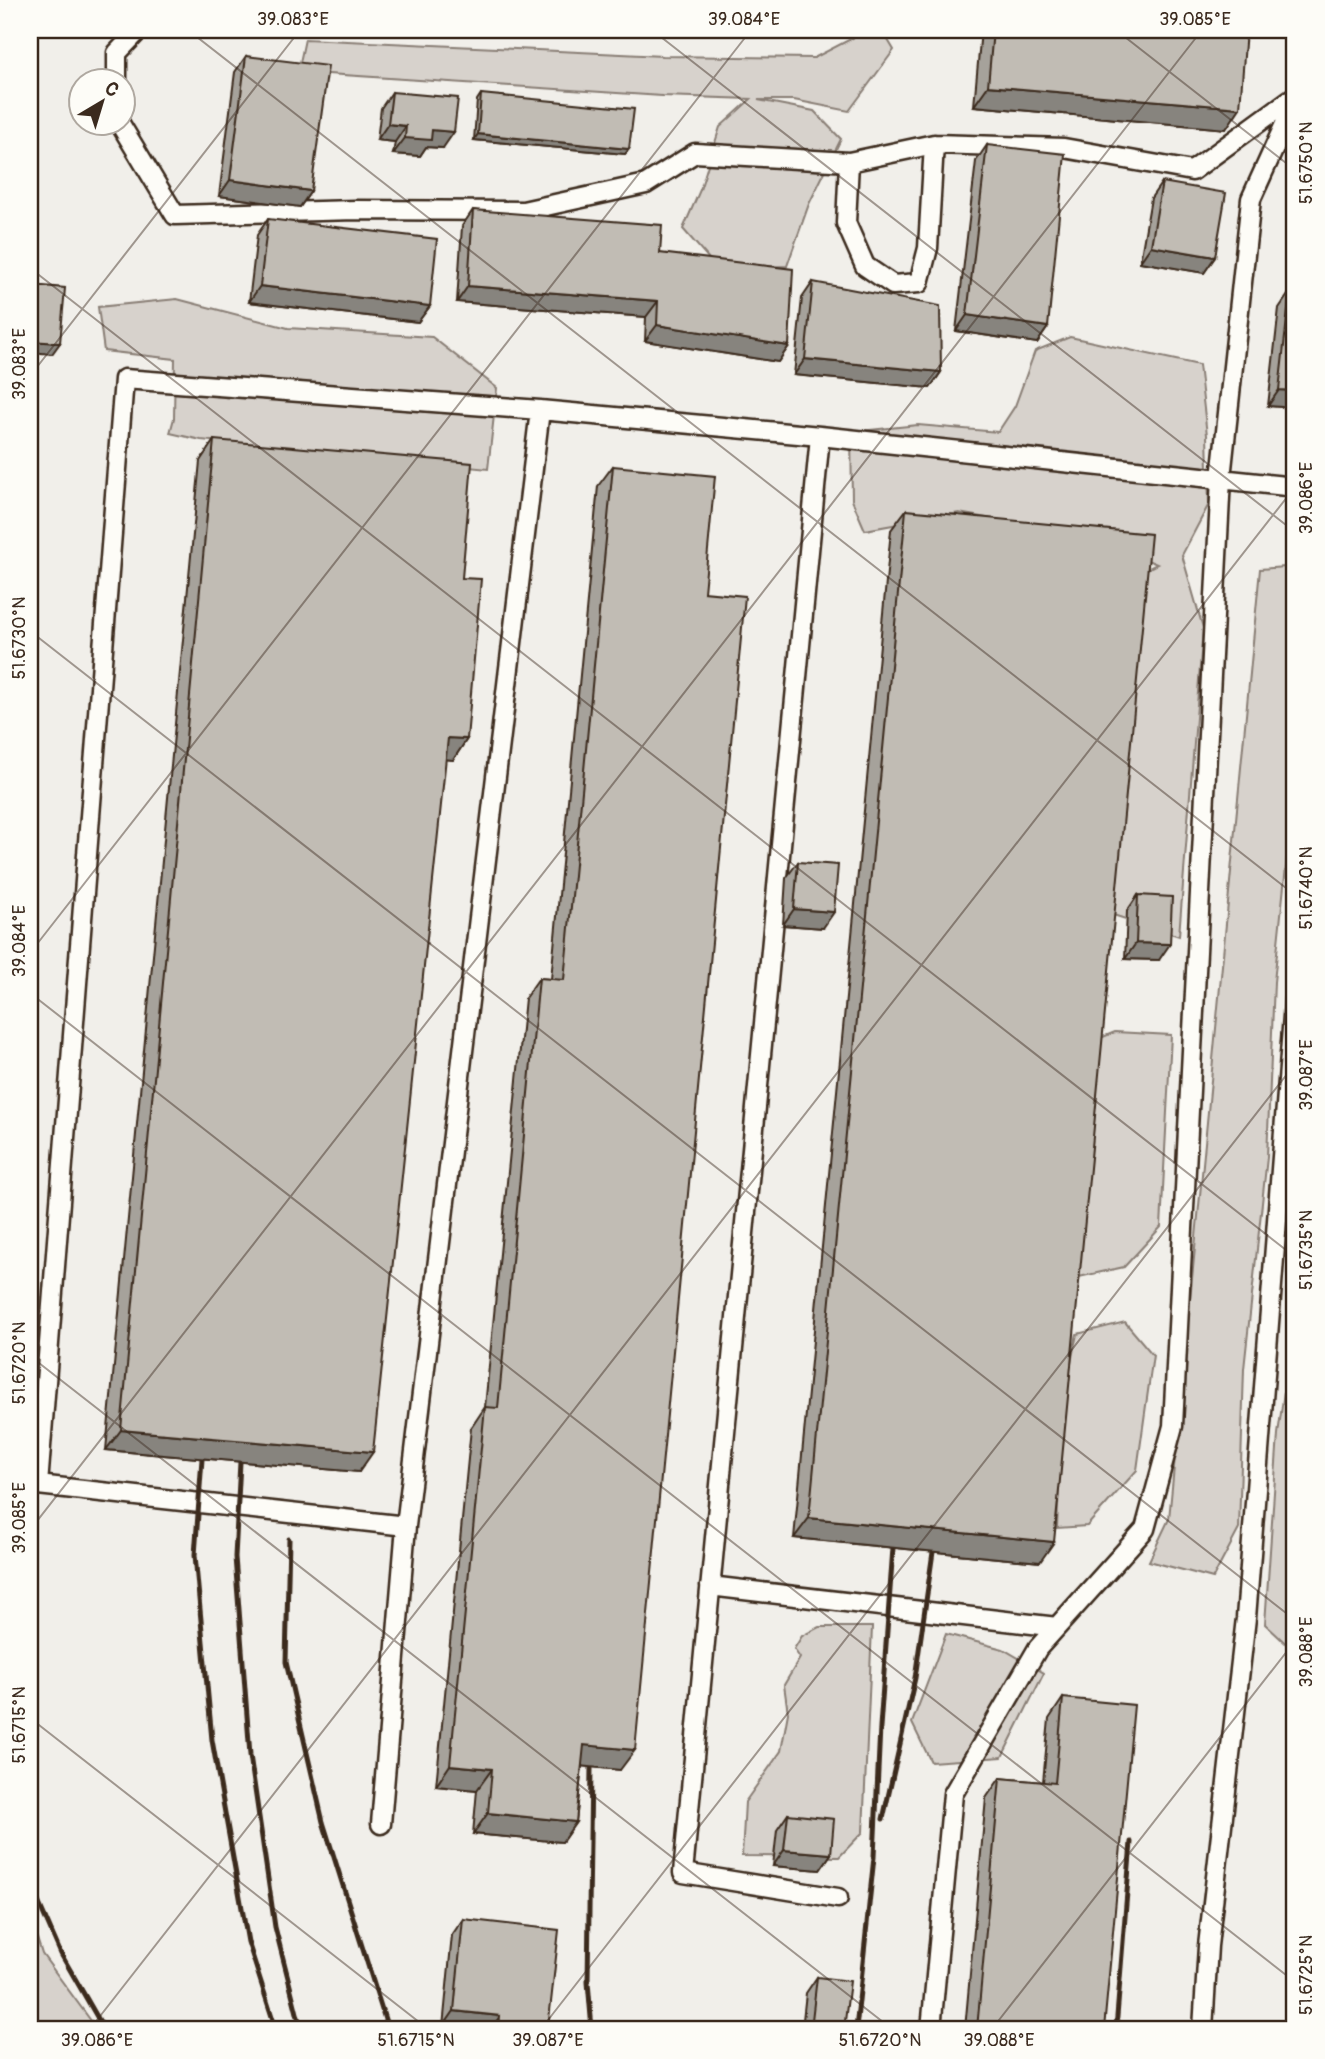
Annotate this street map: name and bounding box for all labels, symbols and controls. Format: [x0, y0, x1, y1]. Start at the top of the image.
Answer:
text: 39.083°E [257, 8, 329, 31]
text: 39.084°E [708, 8, 780, 31]
text: 39.085°E [1159, 8, 1231, 31]
north arrow [66, 66, 136, 136]
text: С [100, 76, 124, 103]
text: 51.6750°N [1295, 122, 1318, 204]
text: 39.083°E [8, 328, 31, 400]
text: 39.086°E [1295, 462, 1318, 534]
text: 51.6730°N [8, 597, 31, 679]
text: 51.6740°N [1295, 846, 1318, 930]
text: 39.084°E [8, 905, 31, 977]
text: 39.087°E [1295, 1039, 1318, 1111]
text: 51.6735°N [1295, 1210, 1318, 1290]
text: 51.6720°N [8, 1322, 31, 1404]
text: 39.085°E [8, 1482, 31, 1554]
text: 39.088°E [1295, 1617, 1318, 1687]
text: 51.6715°N [8, 1686, 31, 1764]
text: 51.6725°N [1295, 1935, 1318, 2015]
text: 39.086°E [61, 2029, 133, 2052]
text: 51.6715°N [377, 2029, 455, 2052]
text: 39.087°E [512, 2029, 584, 2052]
text: 51.6720°N [839, 2029, 921, 2052]
text: 39.088°E [964, 2029, 1034, 2052]

